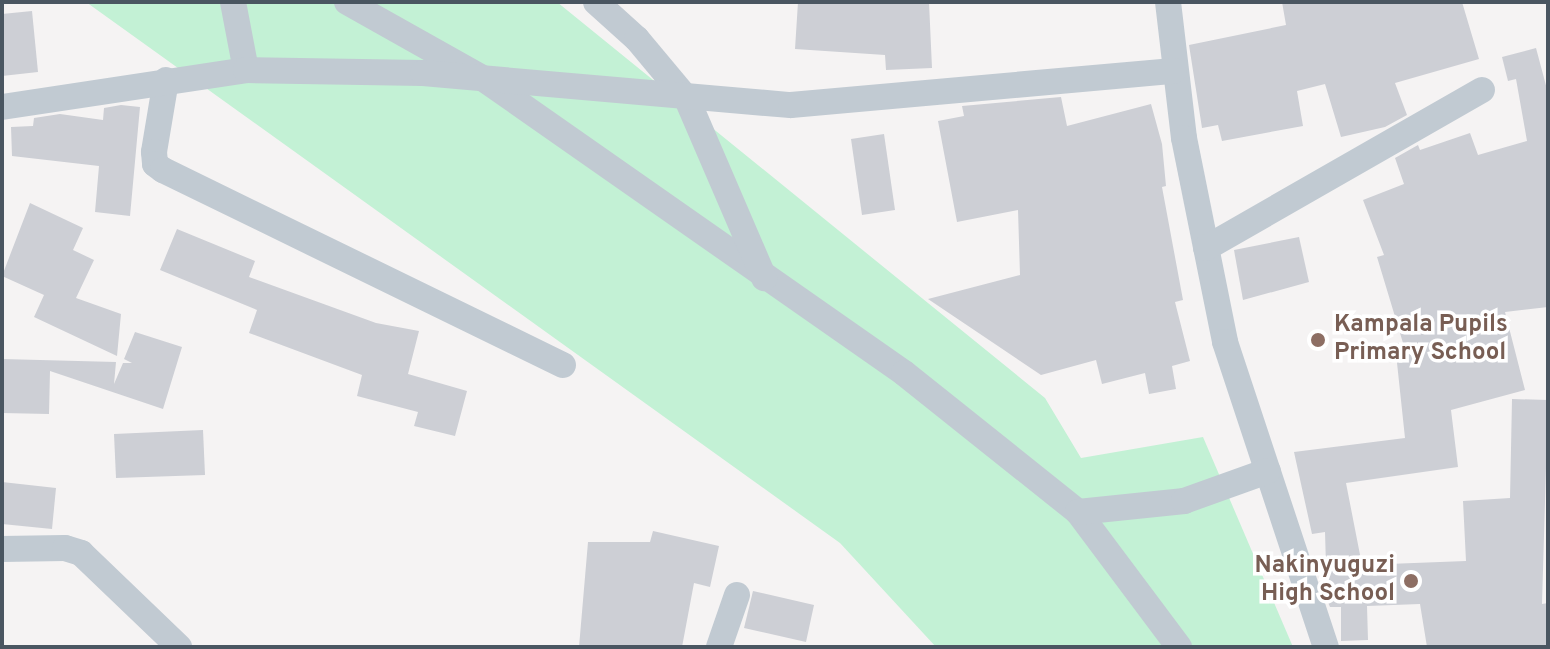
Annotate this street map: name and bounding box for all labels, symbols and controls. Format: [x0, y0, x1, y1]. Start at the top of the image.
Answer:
place label: Kampala Pupils Primary School [1334, 312, 1508, 368]
marker: Kampala Pupils Primary School [1309, 331, 1327, 349]
place label: Nakinyuguzi High School [1255, 553, 1395, 609]
marker: Nakinyuguzi High School [1402, 572, 1420, 590]

